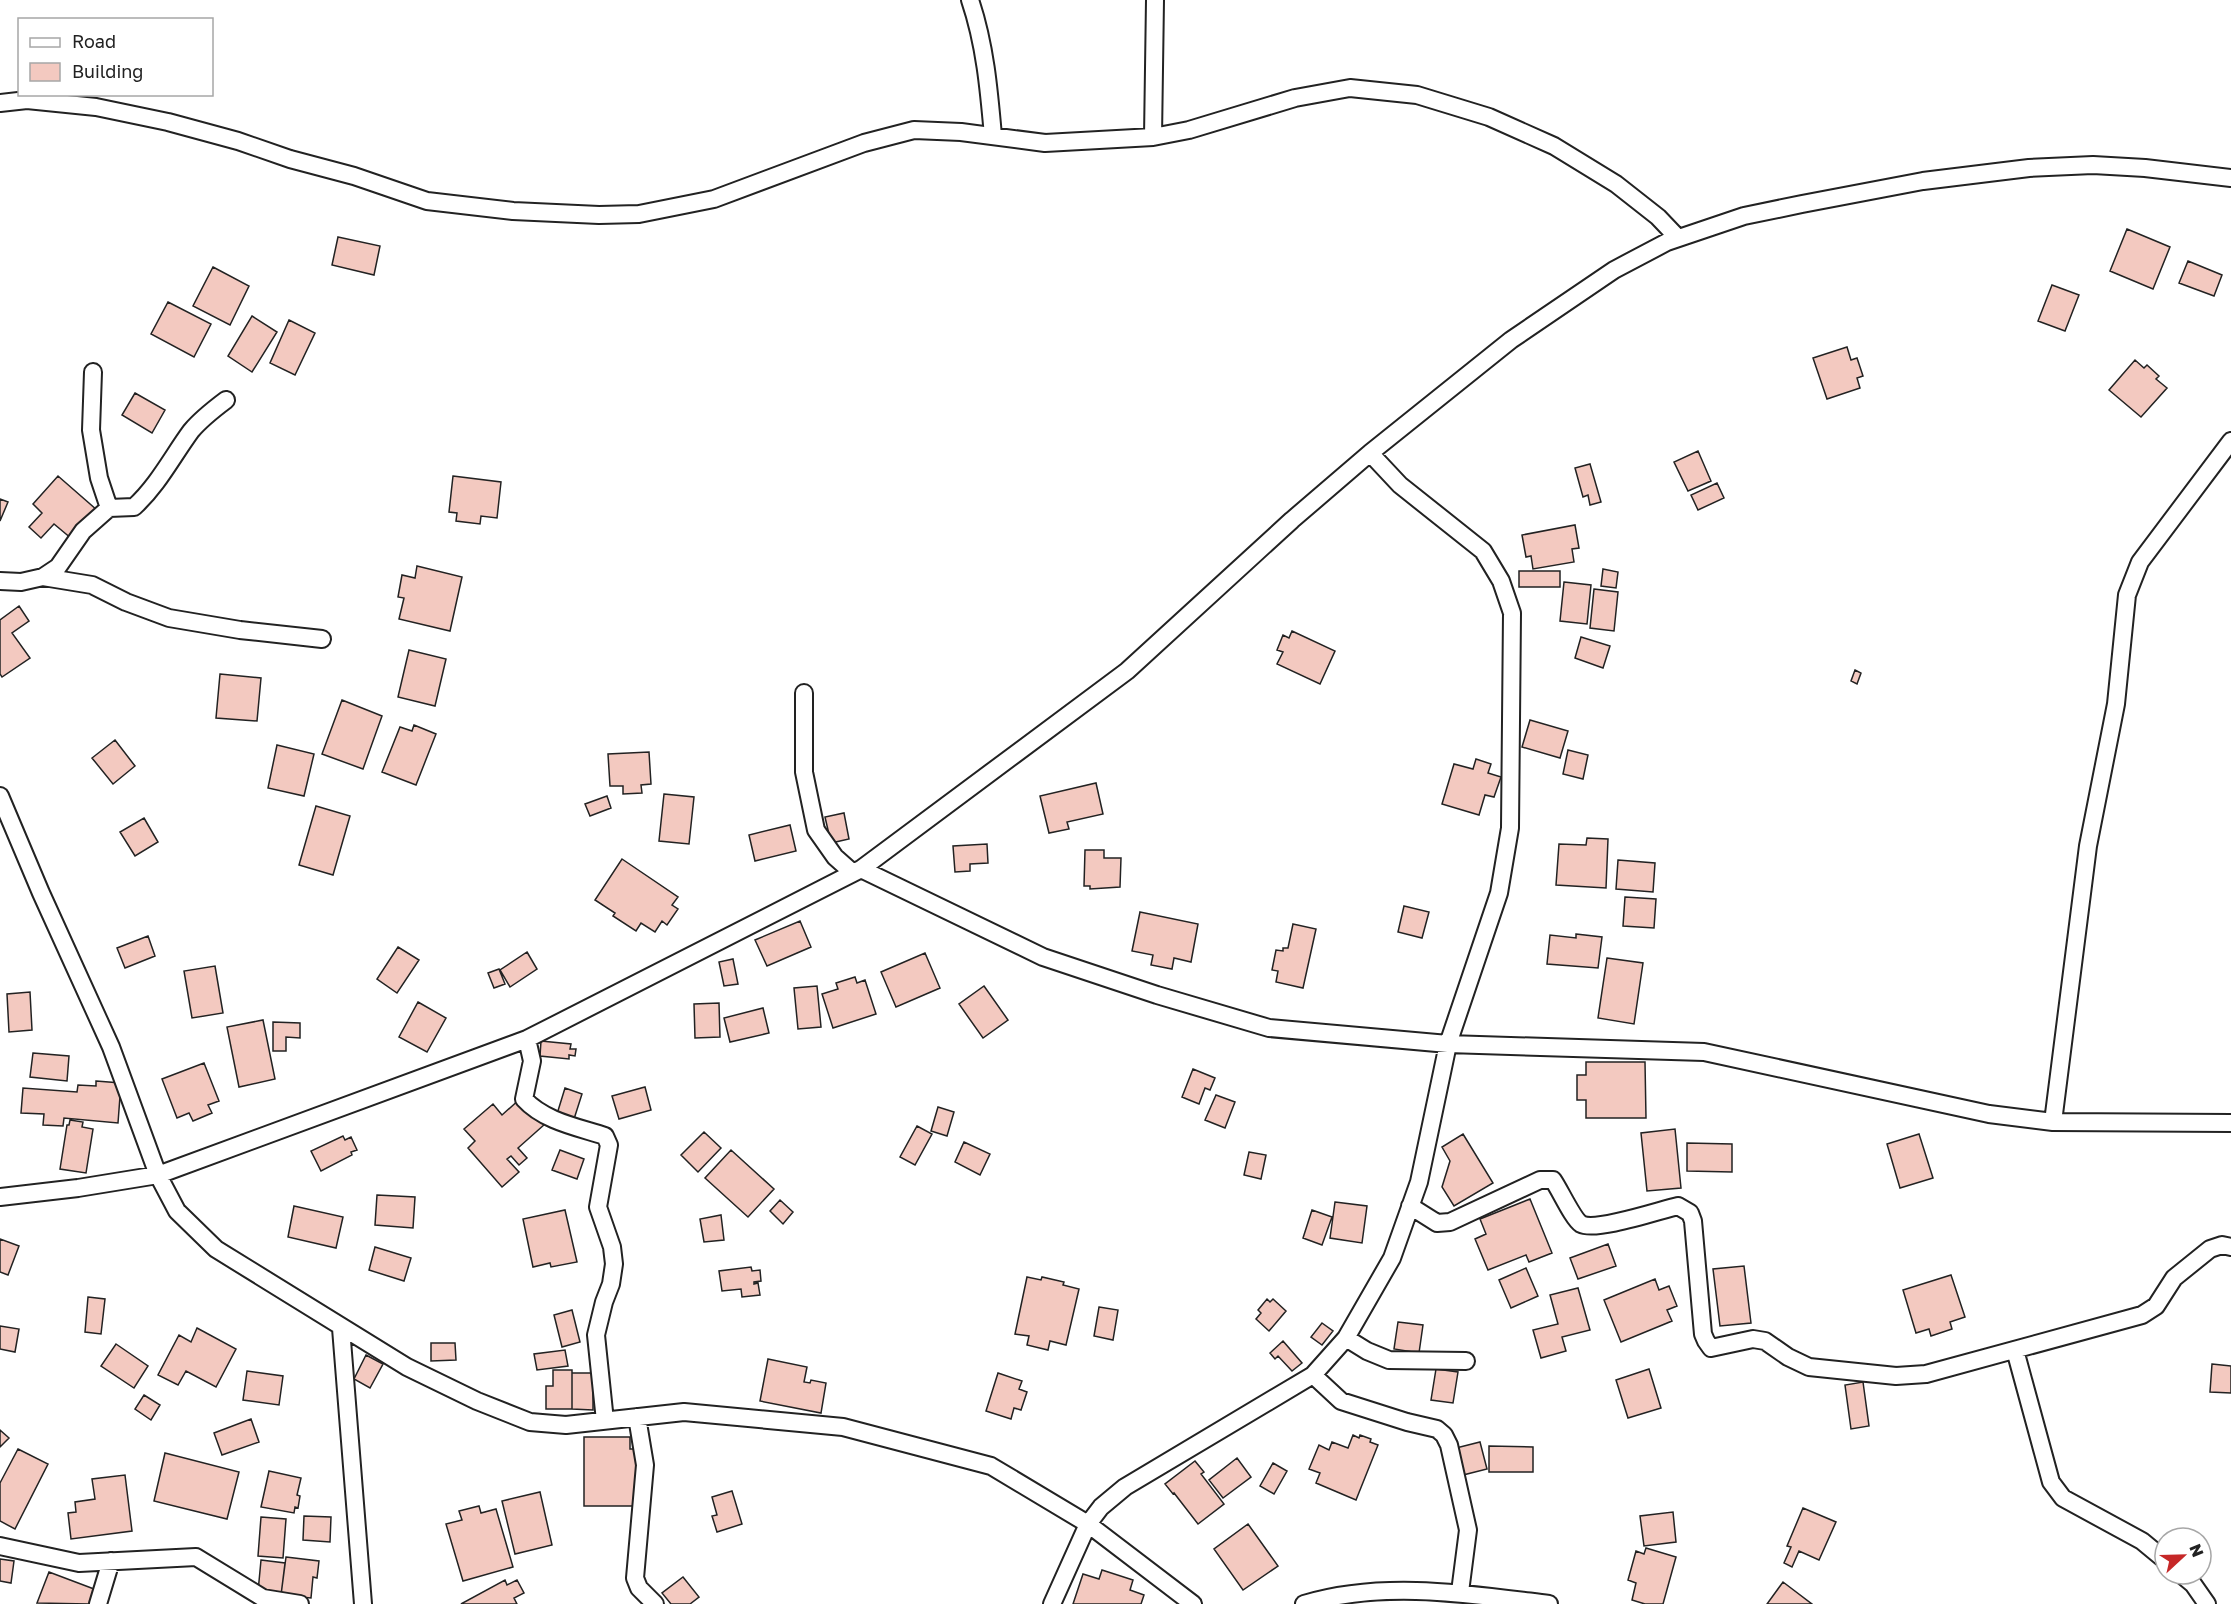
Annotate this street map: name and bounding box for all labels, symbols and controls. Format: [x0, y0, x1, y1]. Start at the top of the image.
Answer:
legend [18, 18, 213, 96]
text: Road [72, 30, 116, 52]
text: Building [72, 60, 143, 82]
north arrow [2153, 1526, 2213, 1586]
text: N [2185, 1541, 2208, 1560]

